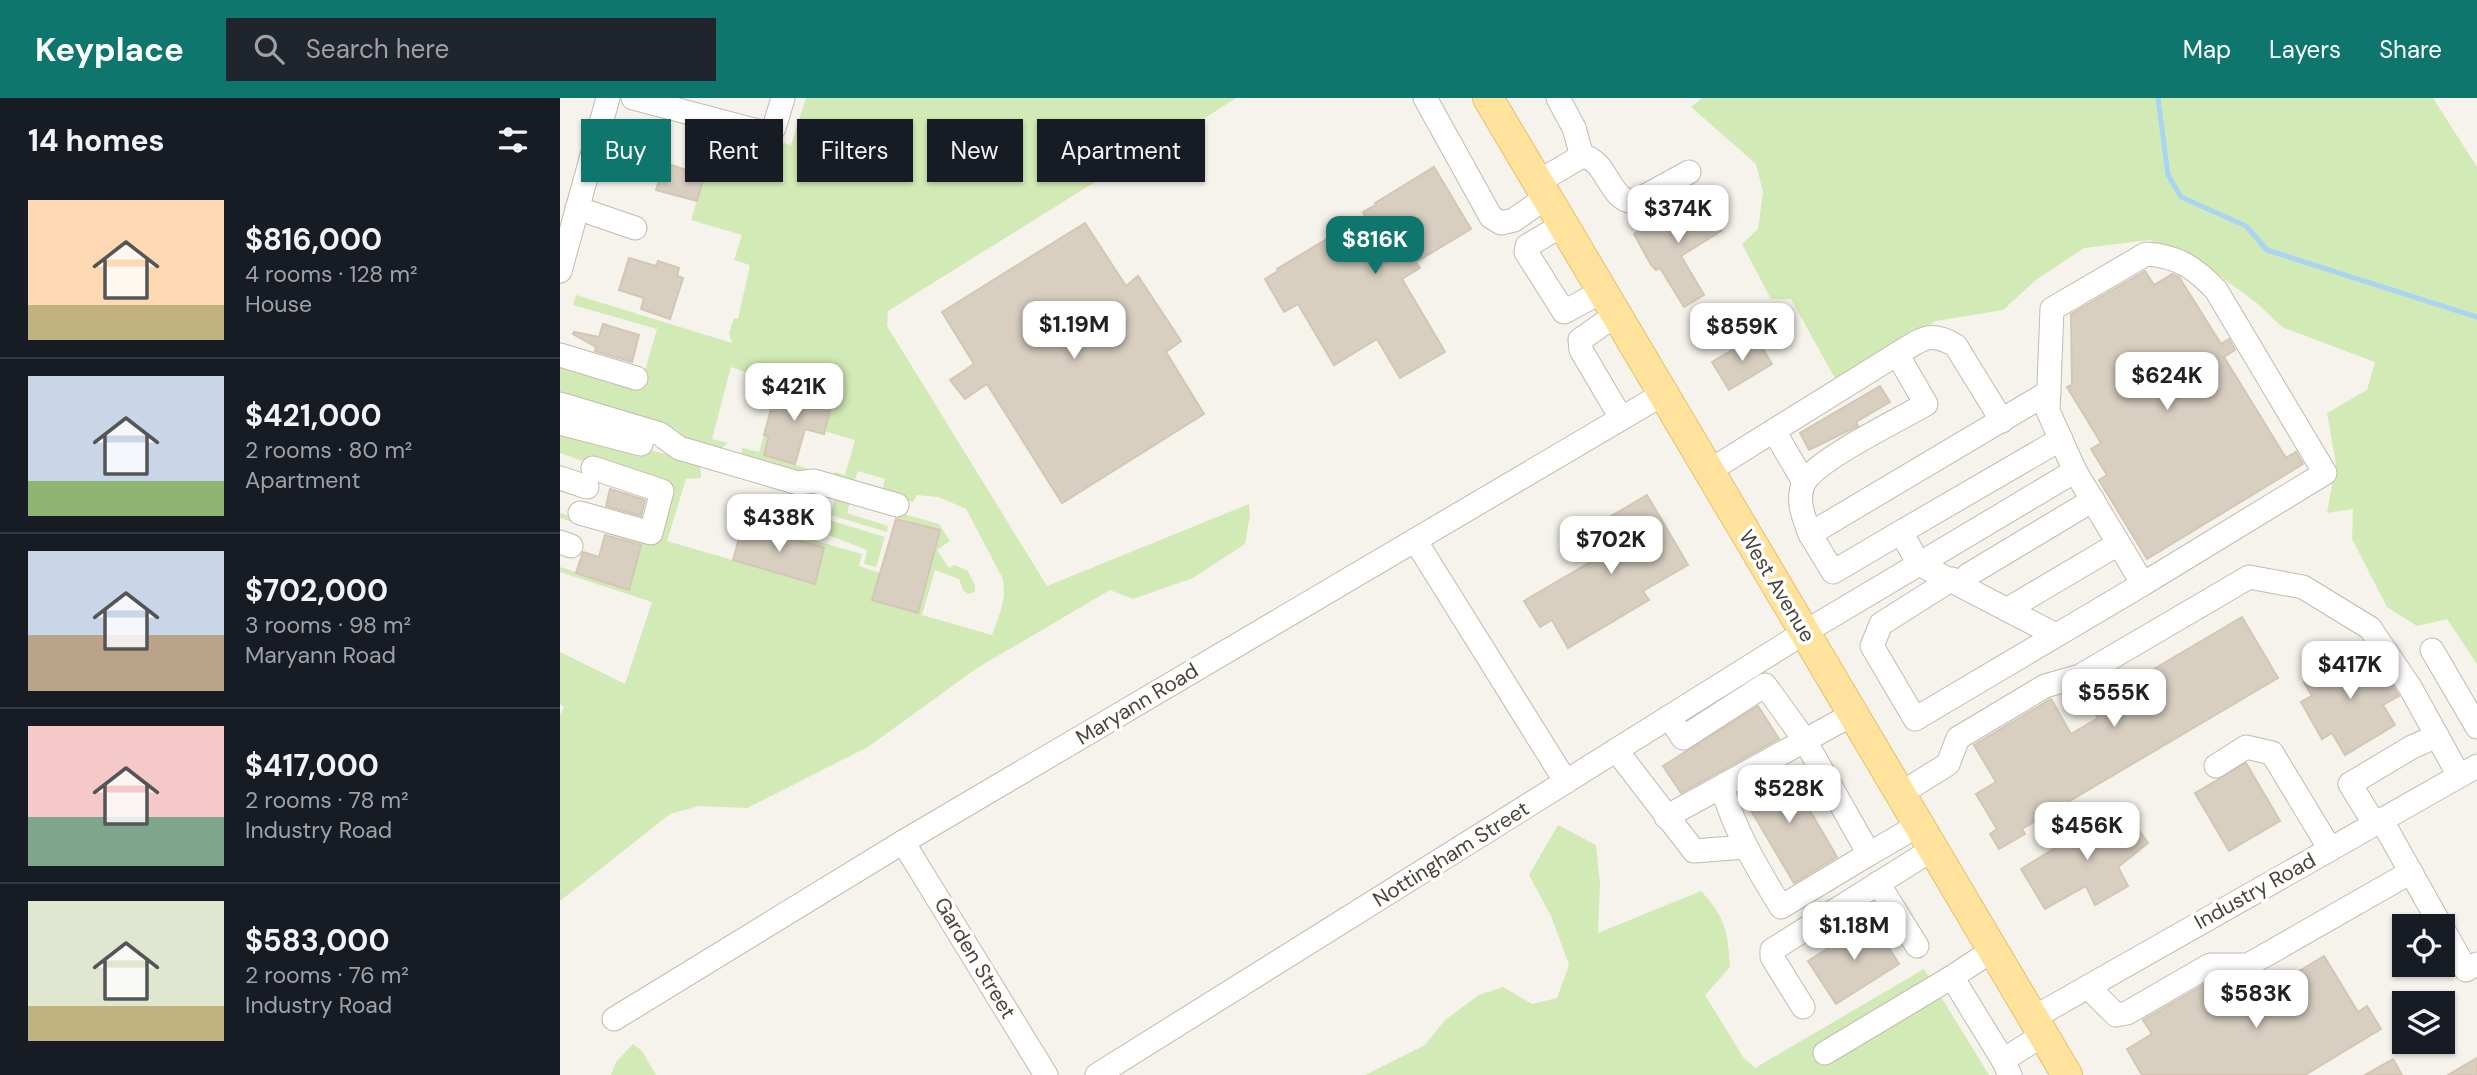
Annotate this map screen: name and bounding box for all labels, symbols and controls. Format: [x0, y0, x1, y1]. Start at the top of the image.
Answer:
search box [226, 18, 716, 81]
text: Keyplace [35, 28, 184, 71]
icon: search [250, 30, 288, 68]
text: Search here [306, 32, 449, 66]
text: Map [2183, 34, 2231, 65]
text: Layers [2269, 34, 2341, 65]
text: Share [2379, 34, 2442, 65]
chip: Buy [581, 119, 671, 182]
chip: Rent [685, 119, 783, 182]
chip: Filters [797, 119, 913, 182]
chip: New [927, 119, 1023, 182]
chip: Apartment [1037, 119, 1205, 182]
text: 14 homes [28, 121, 165, 160]
icon: filters [494, 121, 532, 159]
pin: $374K [1629, 186, 1727, 245]
text: $374K [1644, 193, 1712, 223]
pin: $816K [1326, 216, 1424, 276]
text: $816,000 [245, 220, 382, 259]
text: $816K [1342, 224, 1408, 254]
icon: home [84, 228, 168, 312]
text: 4 rooms · 128 m² [245, 259, 417, 289]
text: House [245, 289, 312, 319]
pin: $1.19M [1017, 302, 1131, 361]
pin: $859K [1693, 303, 1791, 363]
text: $1.19M [1039, 309, 1109, 339]
text: $859K [1706, 311, 1778, 341]
pin: $624K [2118, 352, 2216, 412]
text: $624K [2131, 360, 2203, 390]
pin: $421K [745, 364, 843, 423]
text: $421K [761, 371, 827, 401]
text: $421,000 [245, 396, 382, 435]
icon: home [84, 404, 168, 488]
text: 2 rooms · 80 m² [245, 435, 412, 465]
text: Apartment [245, 465, 360, 495]
pin: $438K [730, 494, 828, 554]
text: $438K [743, 502, 815, 532]
pin: $702K [1562, 517, 1660, 576]
text: $702K [1576, 524, 1646, 554]
street label: West Avenue [1732, 525, 1822, 647]
text: $702,000 [245, 571, 388, 610]
icon: home [84, 579, 168, 663]
text: 3 rooms · 98 m² [245, 610, 411, 640]
text: Maryann Road [245, 640, 396, 670]
pin: $417K [2301, 642, 2399, 701]
text: $417K [2318, 649, 2382, 679]
street label: Maryann Road [1071, 656, 1203, 752]
pin: $555K [2065, 670, 2163, 729]
text: $555K [2078, 677, 2150, 707]
text: $417,000 [245, 746, 379, 785]
icon: home [84, 754, 168, 838]
pin: $528K [1740, 766, 1838, 825]
text: $528K [1754, 773, 1824, 803]
text: 2 rooms · 78 m² [245, 785, 409, 815]
street label: Nottingham Street [1368, 795, 1534, 913]
pin: $456K [2038, 802, 2136, 862]
text: $456K [2051, 810, 2123, 840]
text: Industry Road [245, 815, 392, 845]
street label: Industry Road [2189, 846, 2321, 936]
street label: Garden Street [928, 892, 1022, 1024]
pin: $1.18M [1797, 902, 1911, 962]
text: $1.18M [1819, 910, 1889, 940]
map controls [2392, 914, 2455, 1054]
button: locate [2392, 914, 2455, 977]
text: $583,000 [245, 921, 390, 960]
icon: home [84, 929, 168, 1013]
text: 2 rooms · 76 m² [245, 960, 409, 990]
pin: $583K [2207, 970, 2305, 1030]
text: $583K [2220, 978, 2292, 1008]
text: Industry Road [245, 990, 392, 1020]
button: layers [2392, 991, 2455, 1054]

